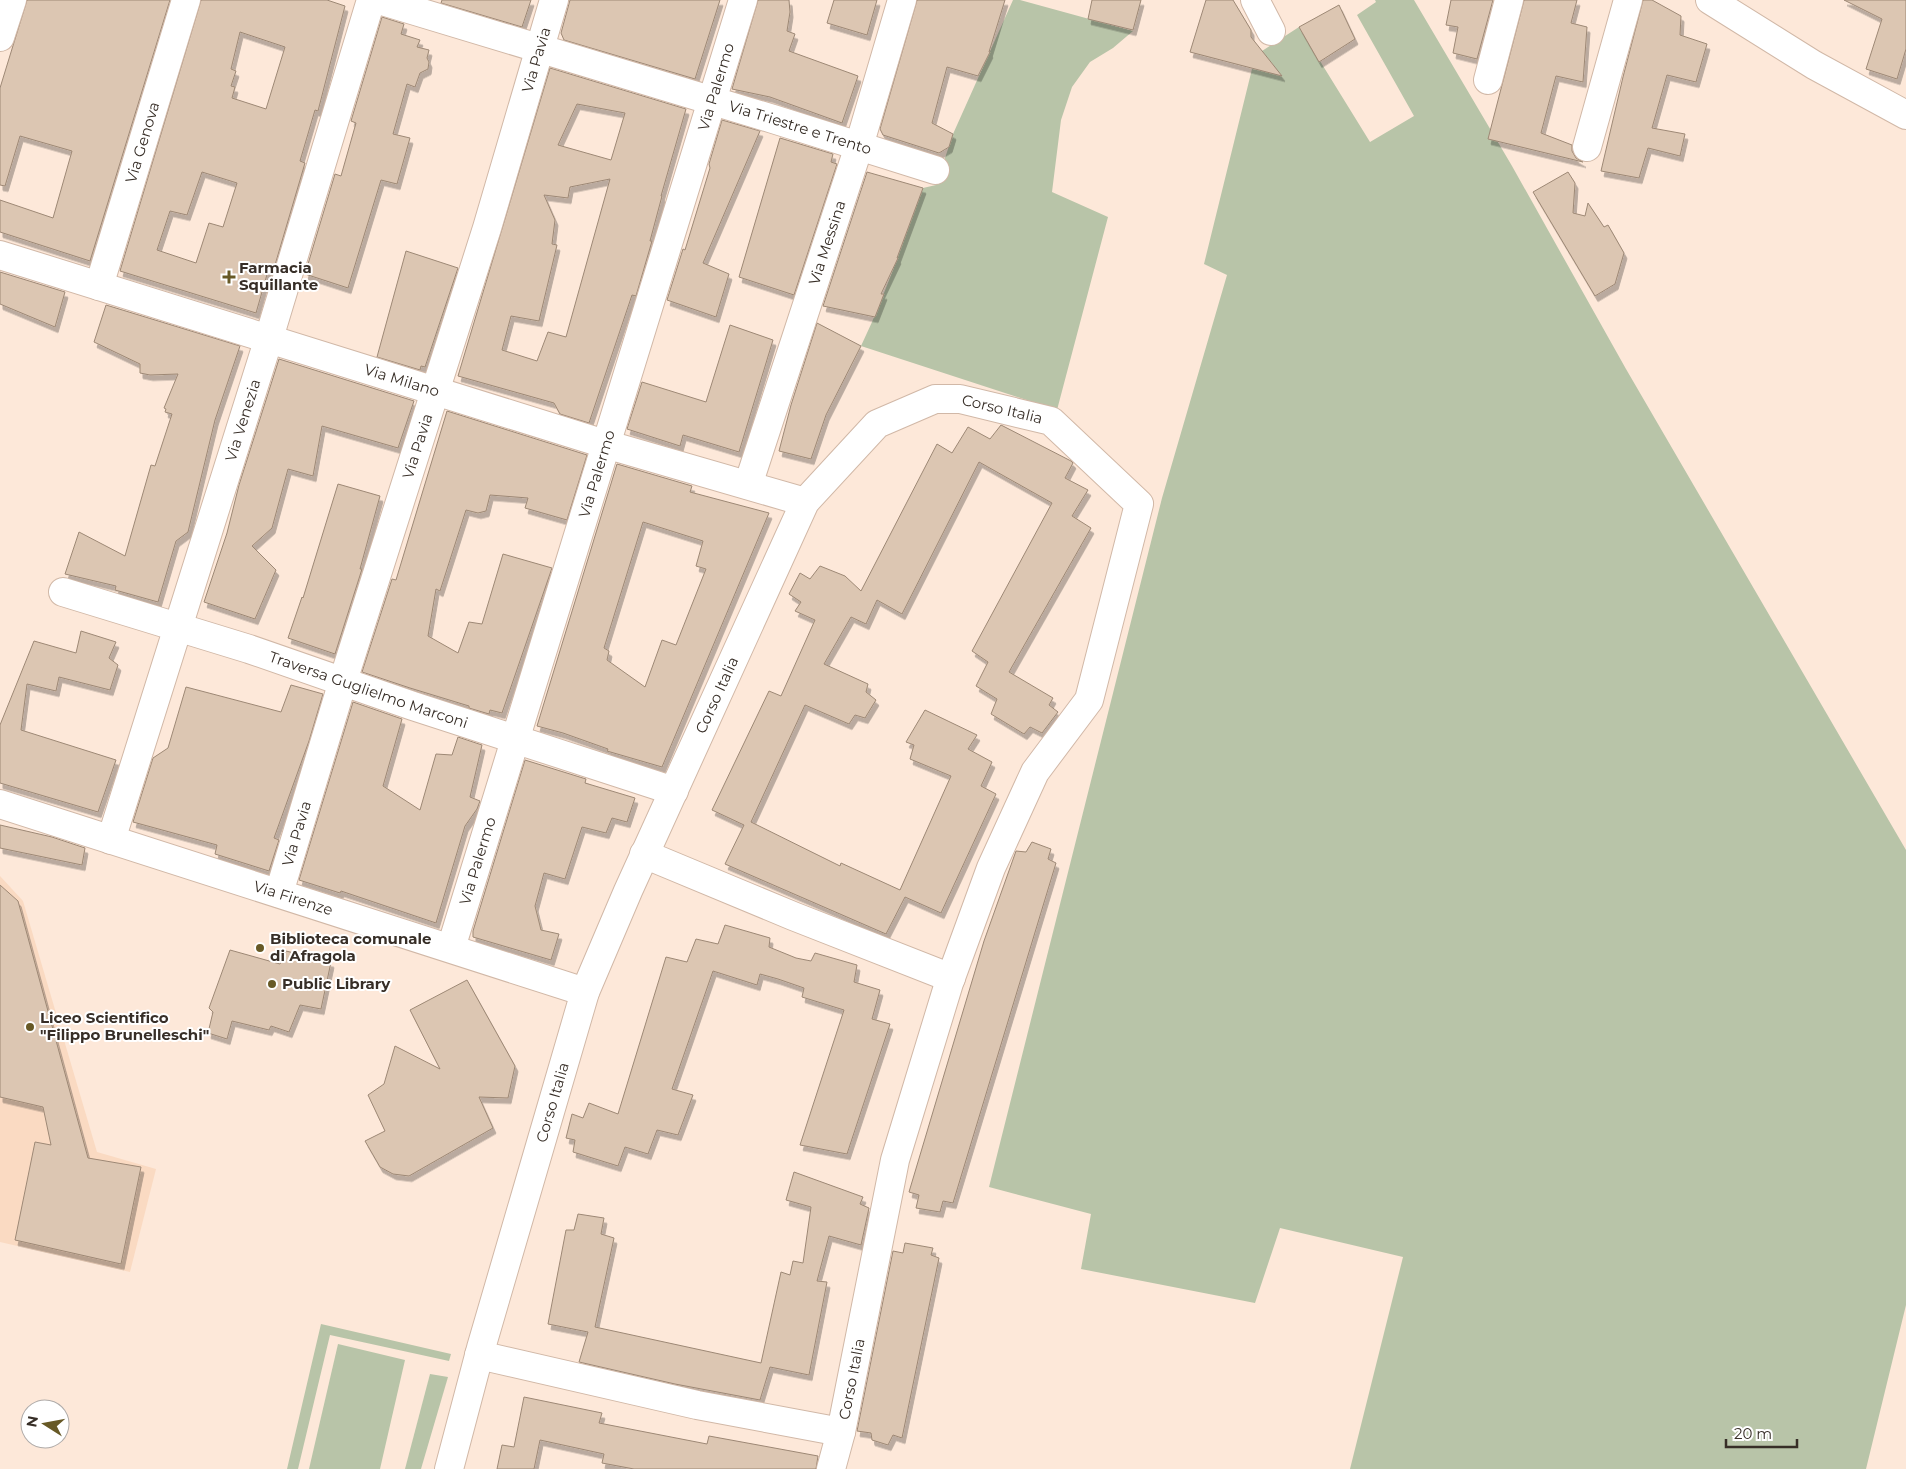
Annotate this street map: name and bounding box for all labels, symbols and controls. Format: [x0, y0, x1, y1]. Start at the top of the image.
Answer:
street label: Via Pavia [517, 25, 555, 95]
street label: Via Palermo [693, 41, 738, 133]
street label: Via Triestre e Trento [727, 96, 874, 158]
street label: Via Genova [121, 100, 163, 185]
street label: Via Messina [804, 198, 850, 287]
place label: Farmacia Squillante [239, 258, 318, 294]
marker: Farmacia Squillante [223, 271, 235, 283]
street label: Via Milano [362, 359, 442, 401]
street label: Via Venezia [221, 377, 265, 464]
street label: Corso Italia [960, 390, 1045, 428]
street label: Via Pavia [398, 411, 436, 481]
street label: Via Palermo [574, 428, 619, 520]
street label: Traversa Guglielmo Marconi [267, 647, 471, 732]
street label: Corso Italia [691, 653, 742, 736]
street label: Via Pavia [278, 799, 315, 868]
street label: Via Palermo [455, 815, 500, 907]
street label: Via Firenze [251, 876, 335, 919]
place label: Biblioteca comunale di Afragola [270, 929, 432, 965]
marker: Biblioteca comunale di Afragola [254, 942, 266, 954]
place label: Public Library [282, 974, 391, 993]
marker: Public Library [266, 978, 278, 990]
place label: Liceo Scientifico "Filippo Brunelleschi" [40, 1008, 209, 1044]
marker: Liceo Scientifico "Filippo Brunelleschi" [24, 1021, 36, 1033]
street label: Corso Italia [532, 1060, 573, 1145]
street label: Corso Italia [834, 1337, 869, 1421]
north arrow [20, 1399, 70, 1449]
text: N [22, 1414, 42, 1429]
scale bar [1726, 1416, 1797, 1448]
text: 20 m [1734, 1424, 1772, 1443]

